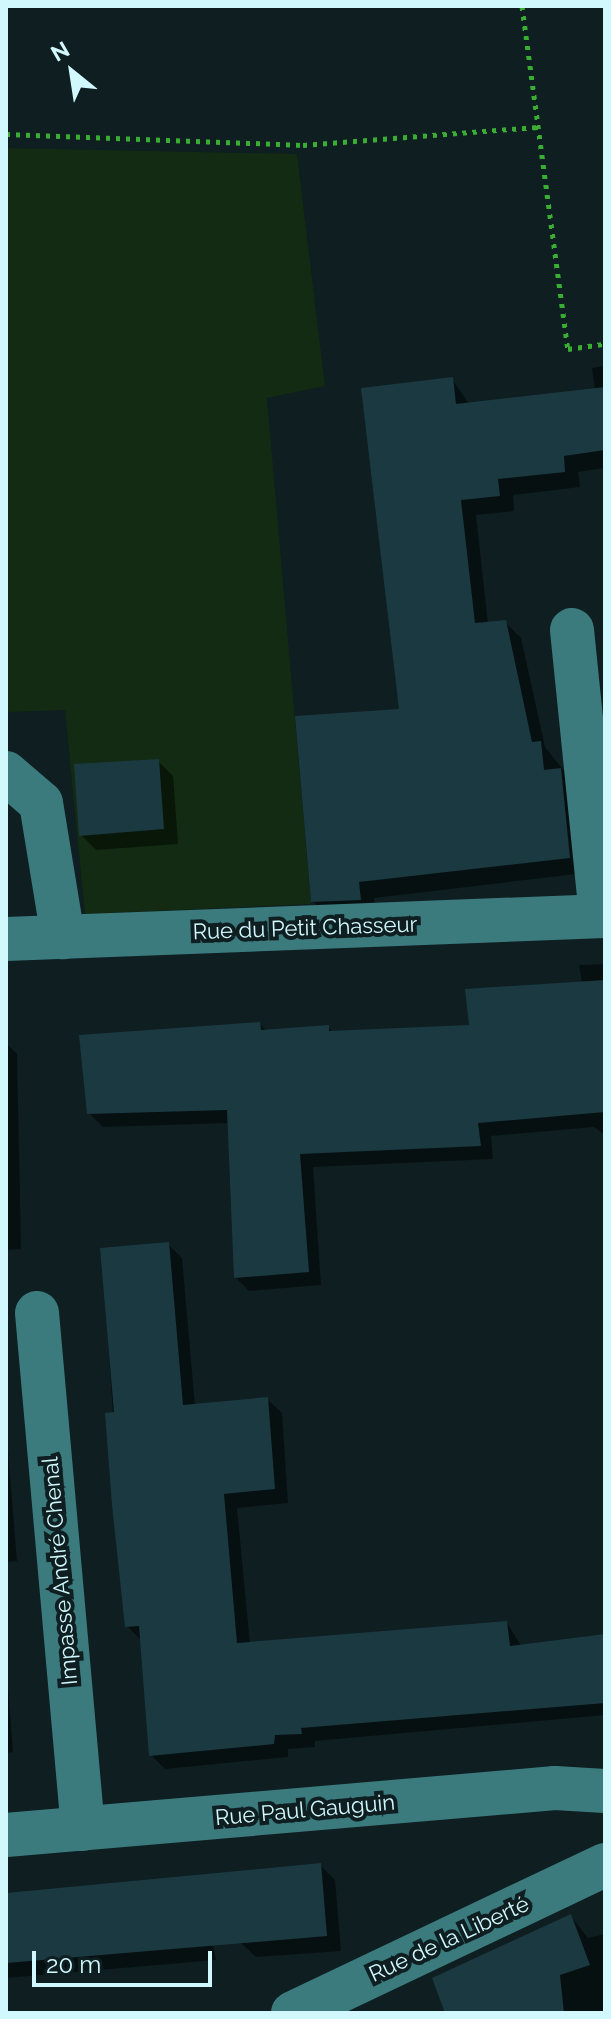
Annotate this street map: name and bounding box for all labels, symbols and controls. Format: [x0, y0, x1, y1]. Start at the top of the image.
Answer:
north arrow [32, 32, 112, 112]
text: N [46, 36, 74, 67]
street label: Rue du Petit Chasseur [192, 911, 418, 945]
street label: Impasse André Chenal [37, 1455, 83, 1687]
street label: Rue Paul Gauguin [214, 1789, 396, 1831]
street label: Rue de la Liberté [365, 1890, 533, 1988]
scale bar [36, 1935, 216, 1985]
text: 20 m [46, 1950, 101, 1979]

